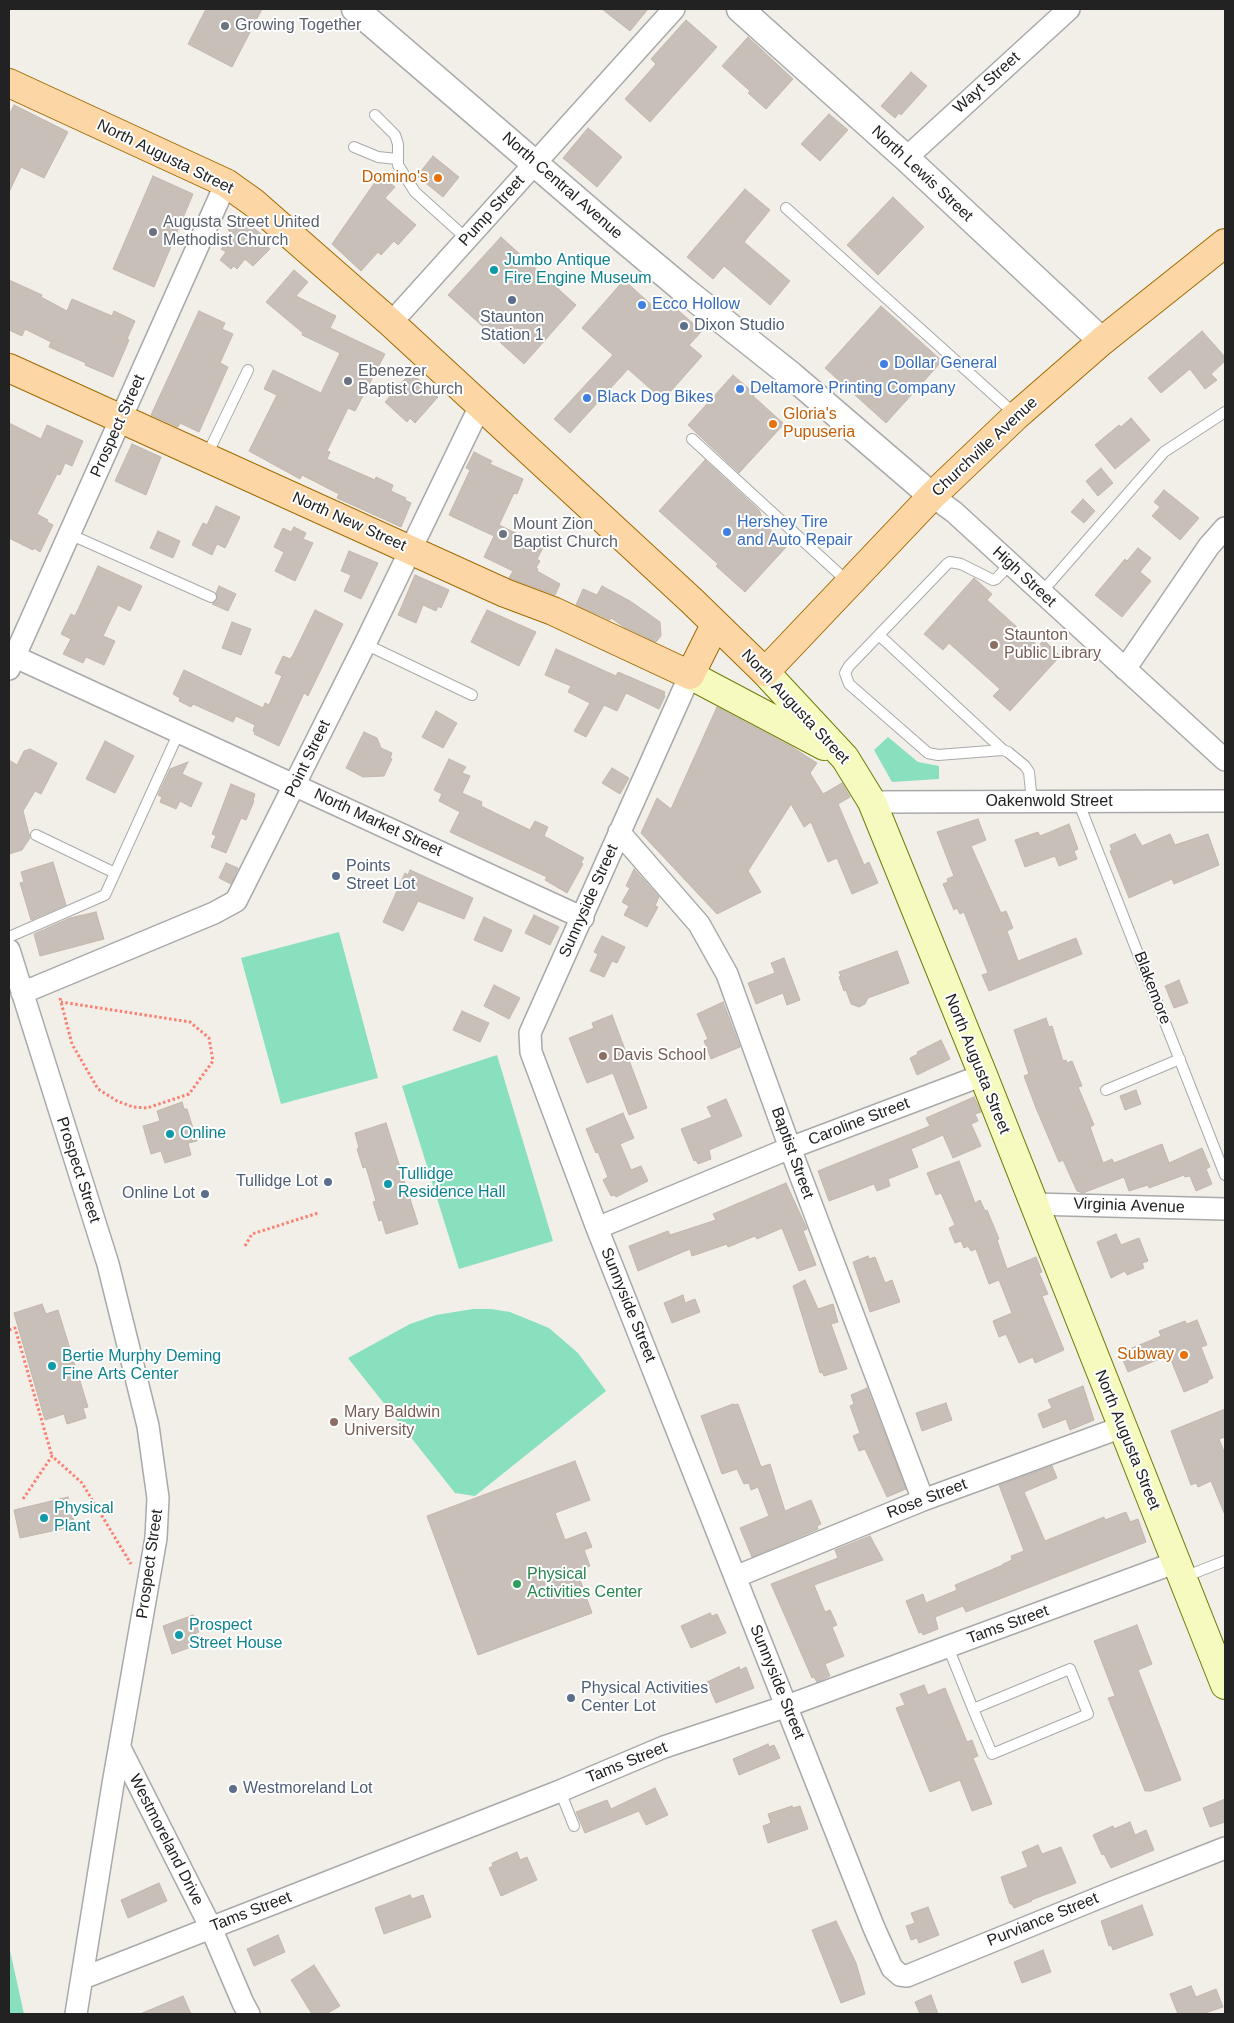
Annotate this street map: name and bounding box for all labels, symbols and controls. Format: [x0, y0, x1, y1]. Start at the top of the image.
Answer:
place label: Growing Together [235, 16, 361, 36]
marker: Growing Together [219, 20, 231, 32]
street label: Wayt Street [950, 48, 1024, 118]
street label: North Augusta Street [94, 116, 236, 198]
street label: North Lewis Street [867, 122, 977, 226]
street label: North Central Avenue [498, 128, 626, 244]
place label: Domino's [362, 168, 428, 188]
marker: Domino's [432, 172, 444, 184]
street label: Pump Street [455, 172, 529, 250]
place label: Augusta Street United Methodist Church [163, 213, 320, 251]
marker: Augusta Street United Methodist Church [147, 226, 159, 238]
place label: Jumbo Antique Fire Engine Museum [504, 251, 652, 289]
marker: Jumbo Antique Fire Engine Museum [488, 264, 500, 276]
marker: Staunton Station 1 [506, 294, 518, 306]
place label: Ecco Hollow [652, 295, 740, 315]
marker: Ecco Hollow [636, 299, 648, 311]
place label: Staunton Station 1 [480, 308, 544, 346]
place label: Dixon Studio [694, 316, 785, 336]
marker: Dixon Studio [678, 320, 690, 332]
place label: Dollar General [894, 354, 997, 374]
marker: Dollar General [878, 358, 890, 370]
place label: Ebenezer Baptist Church [358, 362, 463, 400]
street label: Prospect Street [87, 372, 149, 480]
marker: Ebenezer Baptist Church [342, 375, 354, 387]
place label: Deltamore Printing Company [750, 379, 955, 399]
marker: Deltamore Printing Company [734, 383, 746, 395]
place label: Black Dog Bikes [597, 388, 713, 408]
marker: Black Dog Bikes [581, 392, 593, 404]
street label: Churchville Avenue [928, 393, 1042, 501]
place label: Gloria's Pupuseria [783, 405, 855, 443]
marker: Gloria's Pupuseria [767, 418, 779, 430]
street label: North New Street [289, 488, 409, 556]
place label: Hershey Tire and Auto Repair [737, 513, 853, 551]
place label: Mount Zion Baptist Church [513, 515, 618, 553]
marker: Hershey Tire and Auto Repair [721, 526, 733, 538]
marker: Mount Zion Baptist Church [497, 528, 509, 540]
street label: High Street [988, 543, 1060, 611]
place label: Staunton Public Library [1004, 626, 1101, 664]
marker: Staunton Public Library [988, 639, 1000, 651]
street label: North Augusta Street [737, 646, 853, 768]
street label: Point Street [281, 717, 335, 801]
street label: North Market Street [311, 785, 445, 861]
street label: Oakenwold Street [985, 792, 1113, 812]
street label: Sunnyside Street [555, 841, 623, 961]
place label: Points Street Lot [346, 857, 415, 895]
marker: Points Street Lot [330, 870, 342, 882]
street label: Blakemore [1129, 949, 1175, 1027]
street label: North Augusta Street [940, 991, 1014, 1137]
place label: Davis School [613, 1046, 706, 1066]
marker: Davis School [597, 1050, 609, 1062]
street label: Caroline Street [806, 1094, 912, 1150]
street label: Baptist Street [767, 1105, 817, 1201]
street label: Prospect Street [52, 1115, 104, 1225]
place label: Online [180, 1124, 226, 1144]
marker: Online [164, 1128, 176, 1140]
place label: Tullidge Residence Hall [398, 1165, 506, 1203]
place label: Tullidge Lot [236, 1172, 318, 1192]
marker: Tullidge Lot [322, 1176, 334, 1188]
marker: Tullidge Residence Hall [382, 1178, 394, 1190]
place label: Online Lot [122, 1184, 195, 1204]
marker: Online Lot [199, 1188, 211, 1200]
street label: Virginia Avenue [1073, 1194, 1185, 1218]
street label: Sunnyside Street [596, 1245, 660, 1365]
place label: Subway [1117, 1345, 1174, 1365]
place label: Bertie Murphy Deming Fine Arts Center [62, 1347, 221, 1385]
marker: Subway [1178, 1349, 1190, 1361]
marker: Bertie Murphy Deming Fine Arts Center [46, 1360, 58, 1372]
street label: North Augusta Street [1090, 1367, 1164, 1513]
place label: Mary Baldwin University [344, 1403, 440, 1441]
marker: Mary Baldwin University [328, 1416, 340, 1428]
street label: Rose Street [884, 1475, 970, 1523]
place label: Physical Plant [54, 1499, 114, 1537]
street label: Prospect Street [133, 1508, 167, 1620]
marker: Physical Plant [38, 1512, 50, 1524]
place label: Physical Activities Center [527, 1565, 643, 1603]
marker: Physical Activities Center [511, 1578, 523, 1590]
street label: Tams Street [965, 1601, 1051, 1649]
place label: Prospect Street House [189, 1616, 282, 1654]
street label: Sunnyside Street [745, 1622, 809, 1742]
marker: Prospect Street House [173, 1629, 185, 1641]
place label: Physical Activities Center Lot [581, 1679, 708, 1717]
marker: Physical Activities Center Lot [565, 1692, 577, 1704]
street label: Tams Street [584, 1738, 670, 1788]
street label: Westmoreland Drive [125, 1771, 207, 1909]
place label: Westmoreland Lot [243, 1779, 373, 1799]
marker: Westmoreland Lot [227, 1783, 239, 1795]
street label: Tams Street [208, 1888, 294, 1936]
street label: Purviance Street [985, 1889, 1101, 1951]

